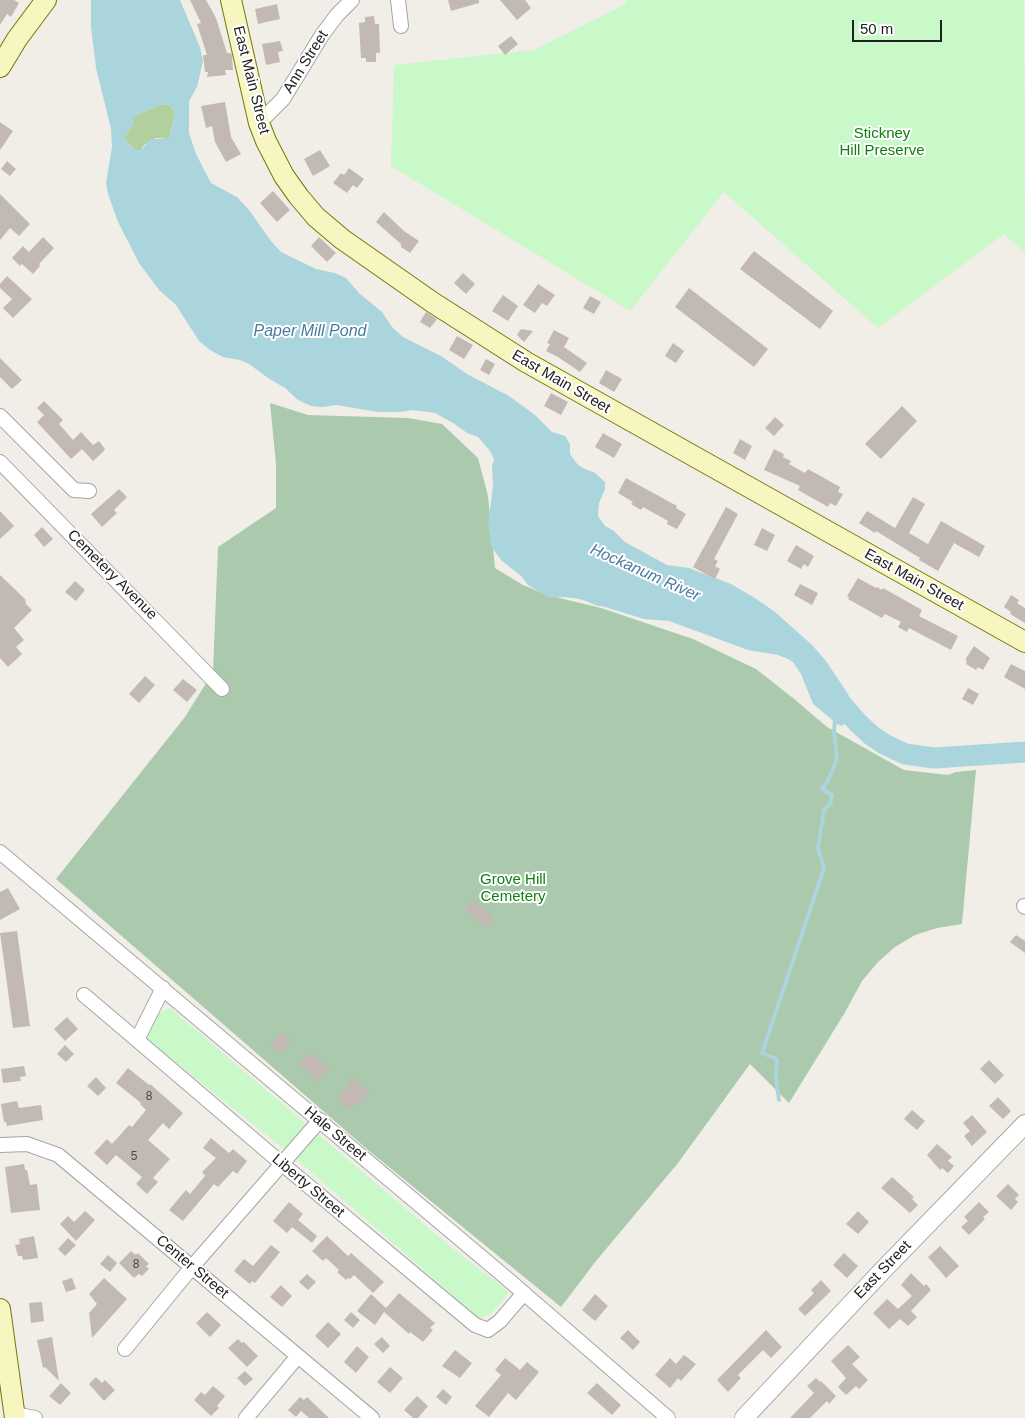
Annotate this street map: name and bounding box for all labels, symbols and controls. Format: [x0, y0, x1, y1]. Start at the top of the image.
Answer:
scale bar [855, 10, 945, 42]
text: 50 m [860, 20, 893, 37]
street label: East Main Street [229, 24, 273, 136]
street label: Ann Street [280, 27, 332, 97]
park label: Stickney Hill Preserve [839, 125, 925, 160]
water label: Paper Mill Pond [254, 322, 366, 342]
street label: East Main Street [508, 346, 614, 418]
street label: Cemetery Avenue [63, 526, 161, 624]
water label: Hockanum River [587, 540, 703, 606]
street label: East Main Street [861, 545, 967, 615]
park label: Grove Hill Cemetery [480, 871, 546, 906]
house number: 8 [146, 1090, 152, 1104]
street label: Hale Street [300, 1103, 370, 1165]
house number: 5 [131, 1150, 137, 1164]
street label: Liberty Street [268, 1150, 348, 1222]
street label: Center Street [152, 1231, 232, 1303]
street label: East Street [851, 1237, 915, 1303]
house number: 8 [133, 1258, 139, 1272]

